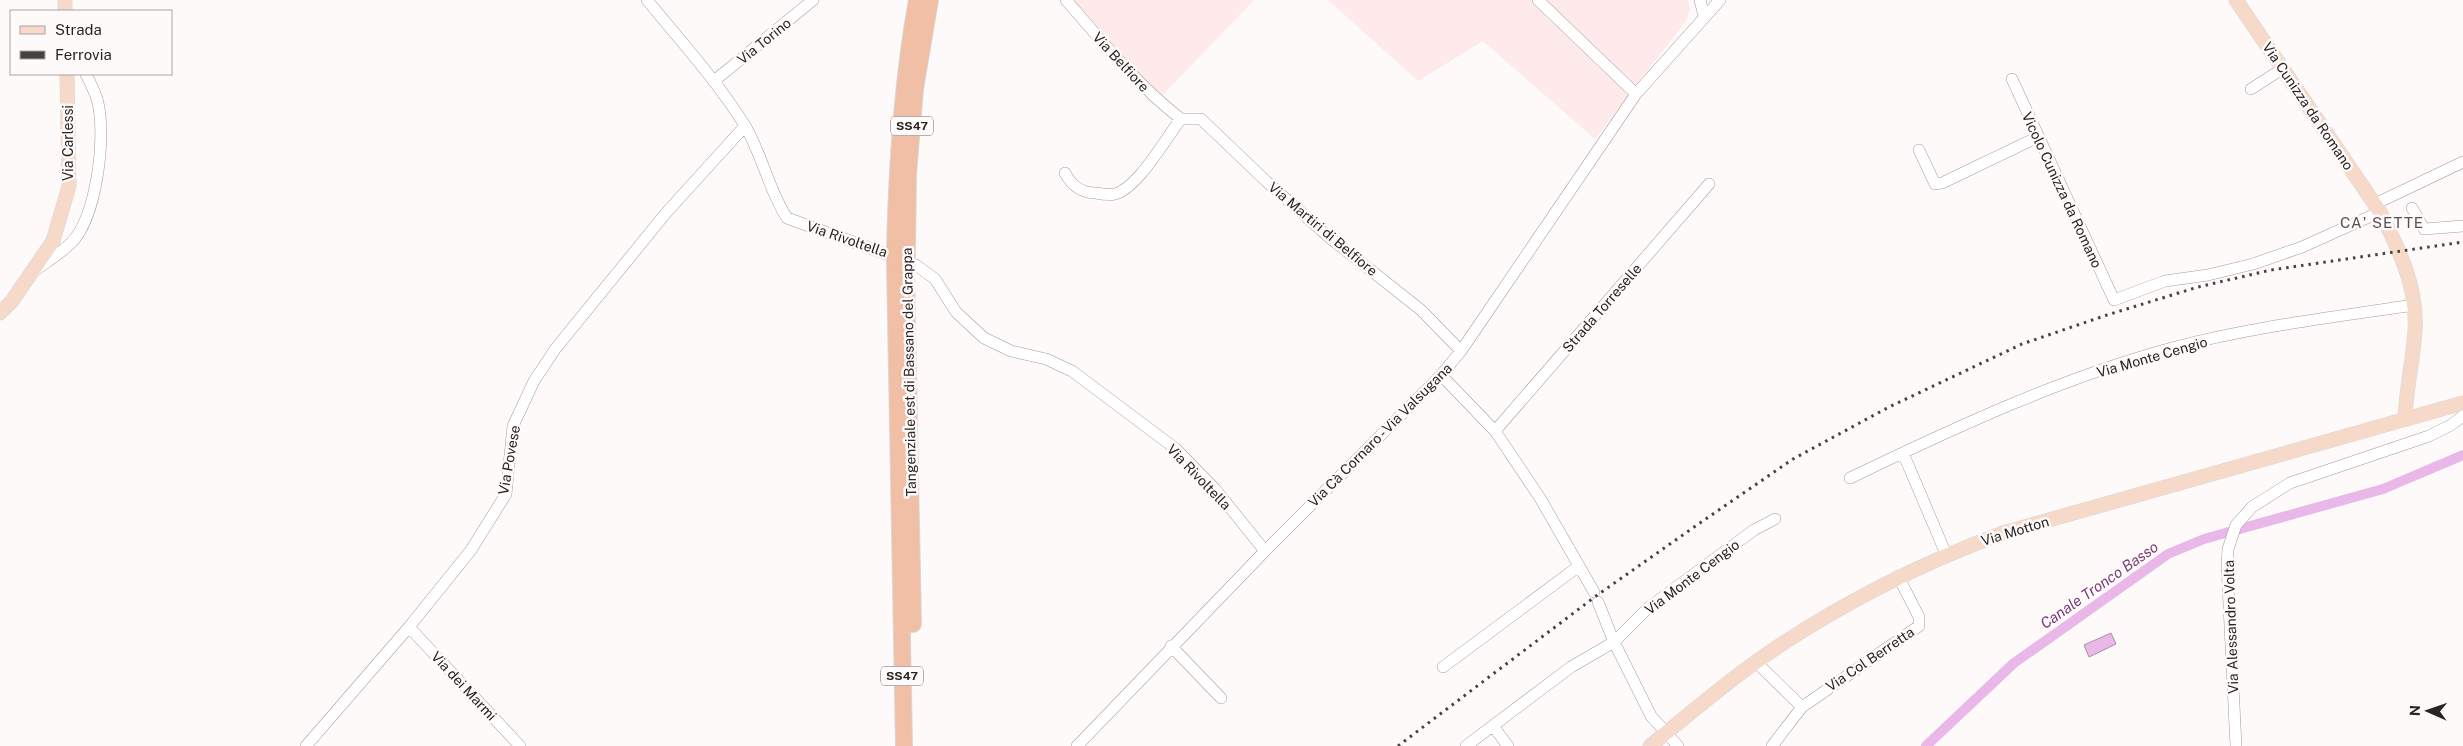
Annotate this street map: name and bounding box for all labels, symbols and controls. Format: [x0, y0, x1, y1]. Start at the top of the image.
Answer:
legend [10, 10, 172, 75]
street label: Via Torino [734, 14, 794, 67]
text: Strada [55, 21, 102, 38]
street label: Via Belfiore [1089, 29, 1153, 95]
street label: Via Cunizza da Romano [2259, 39, 2357, 173]
text: Ferrovia [55, 46, 112, 63]
street label: Via Carlessi [60, 105, 76, 181]
street label: Vicolo Cunizza da Romano [2019, 110, 2105, 270]
road number: SS47 [891, 116, 933, 136]
street label: Via Martiri di Belfiore [1265, 179, 1381, 279]
district label: CA' SETTE [2340, 214, 2424, 231]
street label: Via Rivoltella [804, 218, 890, 260]
street label: Tangenziale est di Bassano del Grappa [899, 247, 919, 497]
street label: Strada Torreselle [1559, 260, 1645, 355]
street label: Via Monte Cengio [2095, 334, 2209, 380]
street label: Via Cà Cornaro - Via Valsugana [1305, 360, 1455, 510]
street label: Via Povese [495, 424, 523, 496]
street label: Via Rivoltella [1164, 441, 1234, 513]
street label: Via Motton [1979, 513, 2051, 549]
street label: Via Monte Cengio [1642, 536, 1742, 618]
water label: Canale Tronco Basso [2037, 538, 2161, 632]
street label: Via Alessandro Volta [2221, 560, 2241, 694]
street label: Via Col Berretta [1823, 624, 1917, 694]
street label: Via dei Marmi [428, 648, 500, 724]
road number: SS47 [881, 666, 923, 686]
north arrow [2403, 686, 2453, 736]
text: N [2407, 705, 2423, 716]

